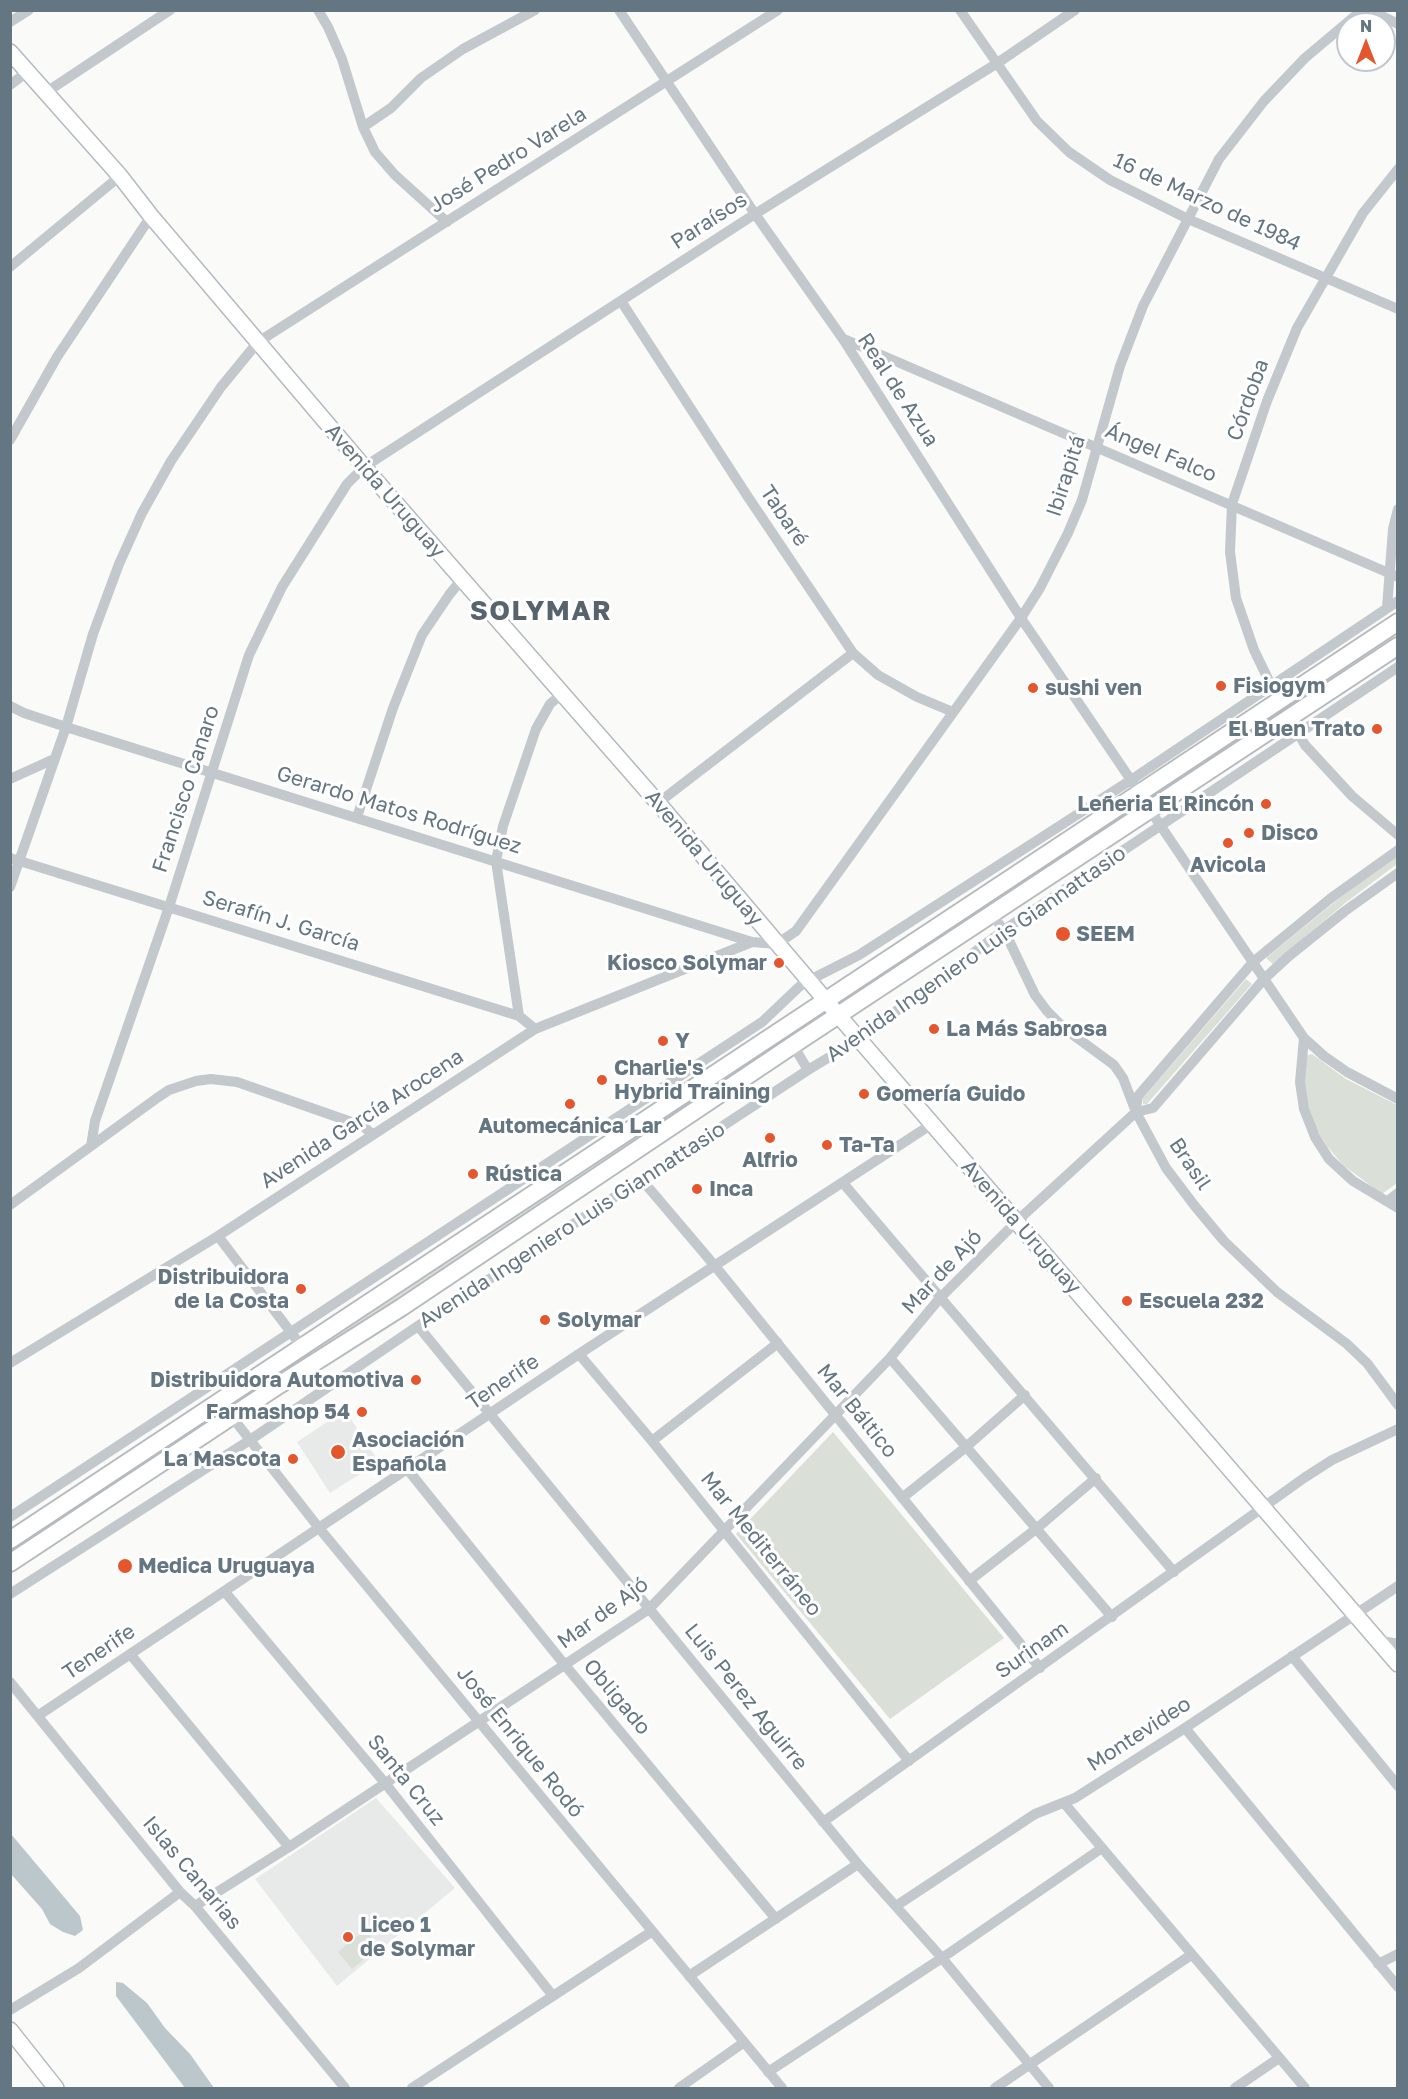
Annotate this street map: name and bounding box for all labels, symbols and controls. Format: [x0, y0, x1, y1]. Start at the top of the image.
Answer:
north arrow [1336, 12, 1396, 72]
text: N [1360, 16, 1372, 36]
street label: José Pedro Varela [425, 101, 591, 219]
street label: 16 de Marzo de 1984 [1109, 147, 1305, 257]
street label: Paraísos [666, 187, 752, 255]
street label: Real de Azua [852, 329, 944, 451]
street label: Córdoba [1222, 356, 1274, 444]
street label: Ángel Falco [1102, 418, 1220, 488]
street label: Avenida Uruguay [320, 419, 450, 563]
street label: Ibirapitá [1041, 432, 1091, 520]
street label: Tabaré [755, 481, 813, 551]
district label: SOLYMAR [470, 595, 612, 627]
place label: Fisiogym [1233, 673, 1325, 699]
place label: sushi ven [1045, 675, 1142, 701]
marker: Fisiogym [1214, 679, 1228, 693]
marker: sushi ven [1026, 681, 1040, 695]
street label: Francisco Canaro [147, 702, 225, 876]
place label: El Buen Trato [1228, 716, 1365, 742]
marker: El Buen Trato [1370, 722, 1384, 736]
street label: Gerardo Matos Rodríguez [274, 761, 524, 859]
street label: Avenida Uruguay [640, 785, 768, 931]
place label: Leñeria El Rincón [1077, 791, 1254, 817]
marker: Leñeria El Rincón [1259, 797, 1273, 811]
place label: Disco [1261, 820, 1318, 846]
marker: Disco [1242, 826, 1256, 840]
marker: Avicola [1221, 836, 1235, 850]
street label: Avenida Ingeniero Luis Giannattasio [821, 840, 1131, 1068]
place label: Avicola [1190, 852, 1266, 878]
street label: Serafín J. García [199, 885, 363, 957]
place label: SEEM [1076, 921, 1135, 947]
marker: SEEM [1054, 925, 1072, 943]
place label: Kiosco Solymar [607, 950, 767, 976]
marker: Kiosco Solymar [772, 956, 786, 970]
place label: La Más Sabrosa [946, 1016, 1107, 1042]
marker: La Más Sabrosa [927, 1022, 941, 1036]
place label: Y [675, 1028, 690, 1054]
marker: Y [656, 1034, 670, 1048]
street label: Avenida García Arocena [256, 1044, 468, 1194]
place label: Charlie's Hybrid Training [614, 1055, 770, 1105]
marker: Charlie's Hybrid Training [595, 1073, 609, 1087]
place label: Gomería Guido [876, 1081, 1025, 1107]
marker: Gomería Guido [857, 1087, 871, 1101]
marker: Automecánica Lar [563, 1097, 577, 1111]
place label: Automecánica Lar [478, 1113, 662, 1139]
street label: Avenida Ingeniero Luis Giannattasio [414, 1116, 730, 1334]
marker: Alfrio [763, 1131, 777, 1145]
place label: Ta-Ta [839, 1132, 895, 1158]
street label: Brasil [1164, 1133, 1216, 1195]
marker: Ta-Ta [820, 1138, 834, 1152]
place label: Alfrio [742, 1147, 798, 1173]
street label: Avenida Uruguay [956, 1155, 1086, 1299]
place label: Rústica [485, 1161, 562, 1187]
marker: Rústica [466, 1167, 480, 1181]
place label: Inca [709, 1176, 753, 1202]
marker: Inca [690, 1182, 704, 1196]
street label: Mar de Ajó [897, 1225, 987, 1319]
place label: Distribuidora de la Costa [157, 1264, 289, 1314]
marker: Distribuidora de la Costa [294, 1282, 308, 1296]
place label: Escuela 232 [1139, 1288, 1264, 1314]
marker: Escuela 232 [1120, 1294, 1134, 1308]
place label: Solymar [557, 1307, 642, 1333]
marker: Solymar [538, 1313, 552, 1327]
street label: Tenerife [462, 1349, 544, 1415]
street label: Mar Báltico [811, 1359, 903, 1463]
place label: Distribuidora Automotiva [150, 1367, 404, 1393]
marker: Distribuidora Automotiva [409, 1373, 423, 1387]
place label: Farmashop 54 [206, 1399, 350, 1425]
marker: Farmashop 54 [355, 1405, 369, 1419]
place label: Asociación Española [352, 1427, 464, 1477]
marker: Asociación Española [329, 1443, 347, 1461]
place label: La Mascota [164, 1446, 281, 1472]
marker: La Mascota [286, 1452, 300, 1466]
street label: Mar Mediterráneo [695, 1467, 827, 1621]
place label: Medica Uruguaya [138, 1553, 315, 1579]
marker: Medica Uruguaya [116, 1557, 134, 1575]
street label: Mar de Ajó [553, 1572, 653, 1654]
street label: Surinam [991, 1616, 1073, 1684]
street label: Tenerife [58, 1619, 140, 1685]
street label: Luis Perez Aguirre [679, 1619, 813, 1775]
street label: Obligado [578, 1654, 656, 1740]
street label: José Enrique Rodó [451, 1661, 589, 1823]
street label: Montevideo [1082, 1691, 1196, 1777]
street label: Santa Cruz [362, 1730, 450, 1830]
street label: Islas Canarias [137, 1811, 247, 1935]
place label: Liceo 1 de Solymar [360, 1912, 475, 1962]
marker: Liceo 1 de Solymar [341, 1930, 355, 1944]

